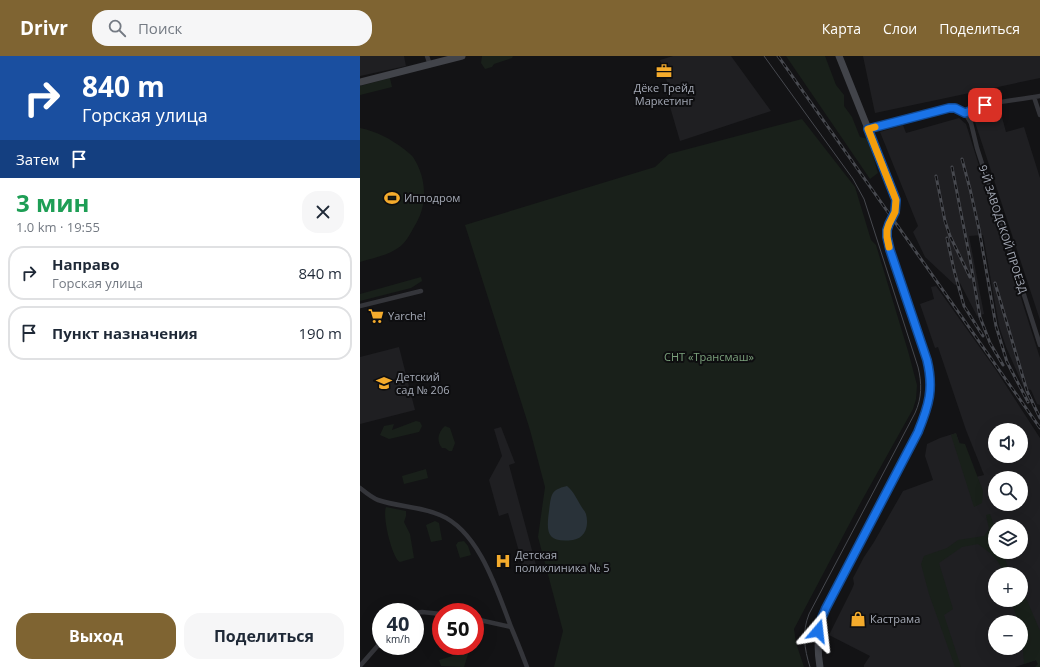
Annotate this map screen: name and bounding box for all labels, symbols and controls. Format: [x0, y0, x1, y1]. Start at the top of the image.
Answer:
search box [92, 10, 372, 46]
text: Drivr [20, 15, 68, 41]
icon: search [106, 17, 128, 39]
text: Поиск [138, 18, 182, 38]
text: Карта [822, 19, 861, 38]
text: Слои [883, 19, 917, 38]
text: Поделиться [939, 19, 1020, 38]
office icon: Дёке Трейд Маркетинг [655, 62, 673, 80]
text: 840 m [82, 67, 165, 105]
icon: right [16, 72, 68, 124]
place label: Дёке Трейд Маркетинг [634, 80, 695, 108]
pin [968, 88, 1002, 122]
icon: arrive [974, 94, 996, 116]
text: Горская улица [82, 103, 208, 127]
icon: arrive [68, 148, 90, 170]
text: Затем [16, 149, 60, 169]
street label: 9-Й ЗАВОДСКОЙ ПРОЕЗД [976, 163, 1031, 295]
text: 3 мин [16, 186, 89, 219]
sports icon: Ипподром [383, 189, 401, 207]
place label: Ипподром [404, 190, 460, 205]
button: close [302, 191, 344, 233]
text: 1.0 km · 19:55 [16, 218, 100, 236]
text: Направо [52, 254, 120, 274]
icon: right [18, 262, 40, 284]
text: 840 m [298, 263, 342, 283]
text: Горская улица [52, 274, 143, 292]
supermarket icon: Yarche! [367, 307, 385, 325]
place label: Yarche! [388, 308, 426, 323]
icon: arrive [18, 322, 40, 344]
text: Пункт назначения [52, 323, 198, 343]
text: 190 m [298, 323, 342, 343]
park label: СНТ «Трансмаш» [664, 349, 755, 364]
place label: Детский сад № 206 [396, 369, 450, 397]
school or university icon: Детский сад № 206 [375, 374, 393, 392]
map controls [988, 423, 1028, 655]
button: sound [988, 423, 1028, 463]
button: search [988, 471, 1028, 511]
button: layers [988, 519, 1028, 559]
place label: Детская поликлиника № 5 [515, 547, 610, 575]
hospital icon: Детская поликлиника № 5 [494, 552, 512, 570]
button: + [988, 567, 1028, 607]
speed limit sign: 50 [432, 603, 484, 655]
text: 40 [387, 610, 409, 637]
position arrow [797, 610, 839, 652]
shop icon: Кастрама [849, 610, 867, 628]
place label: Кастрама [870, 611, 920, 626]
button: Выход [16, 613, 176, 659]
button: Поделиться [184, 613, 344, 659]
button: − [988, 615, 1028, 655]
text: km/h [386, 632, 410, 646]

